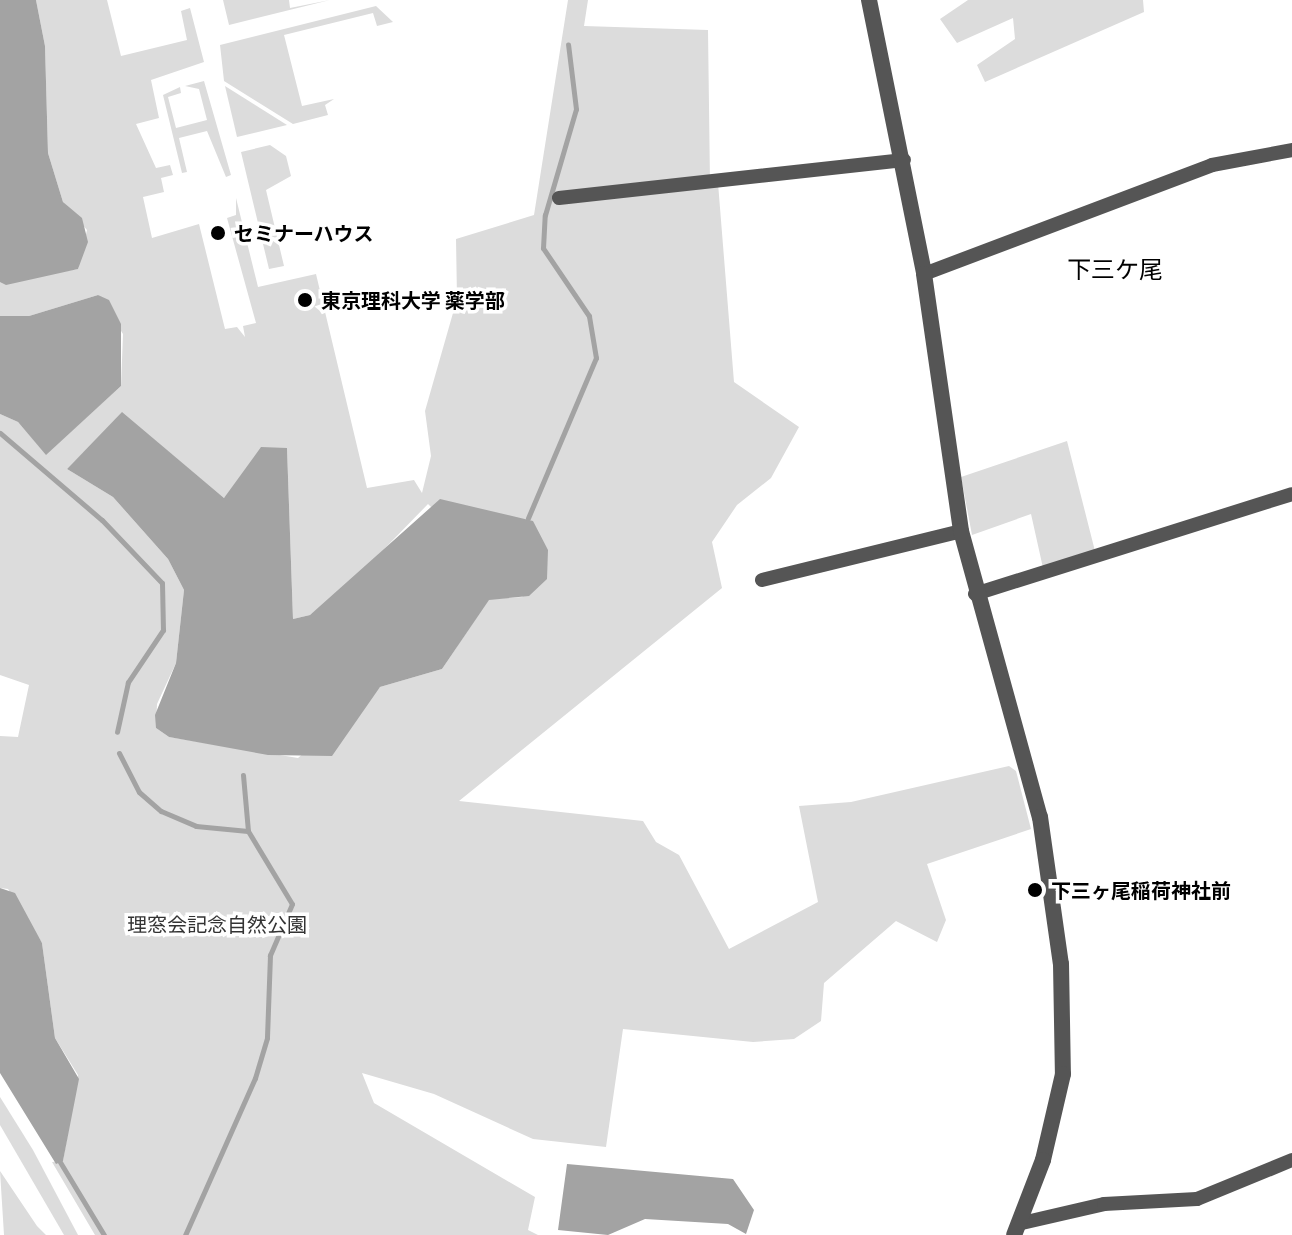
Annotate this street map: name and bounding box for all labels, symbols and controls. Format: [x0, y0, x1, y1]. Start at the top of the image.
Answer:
place label: セミナーハウス [234, 221, 374, 245]
marker: セミナーハウス [209, 224, 227, 242]
district label: 下三ケ尾 [1067, 255, 1163, 283]
place label: 東京理科大学 薬学部 [321, 288, 505, 312]
marker: 東京理科大学 薬学部 [296, 291, 314, 309]
place label: 下三ヶ尾稲荷神社前 [1051, 878, 1231, 902]
marker: 下三ヶ尾稲荷神社前 [1026, 881, 1044, 899]
park label: 理窓会記念自然公園 [127, 912, 307, 936]

